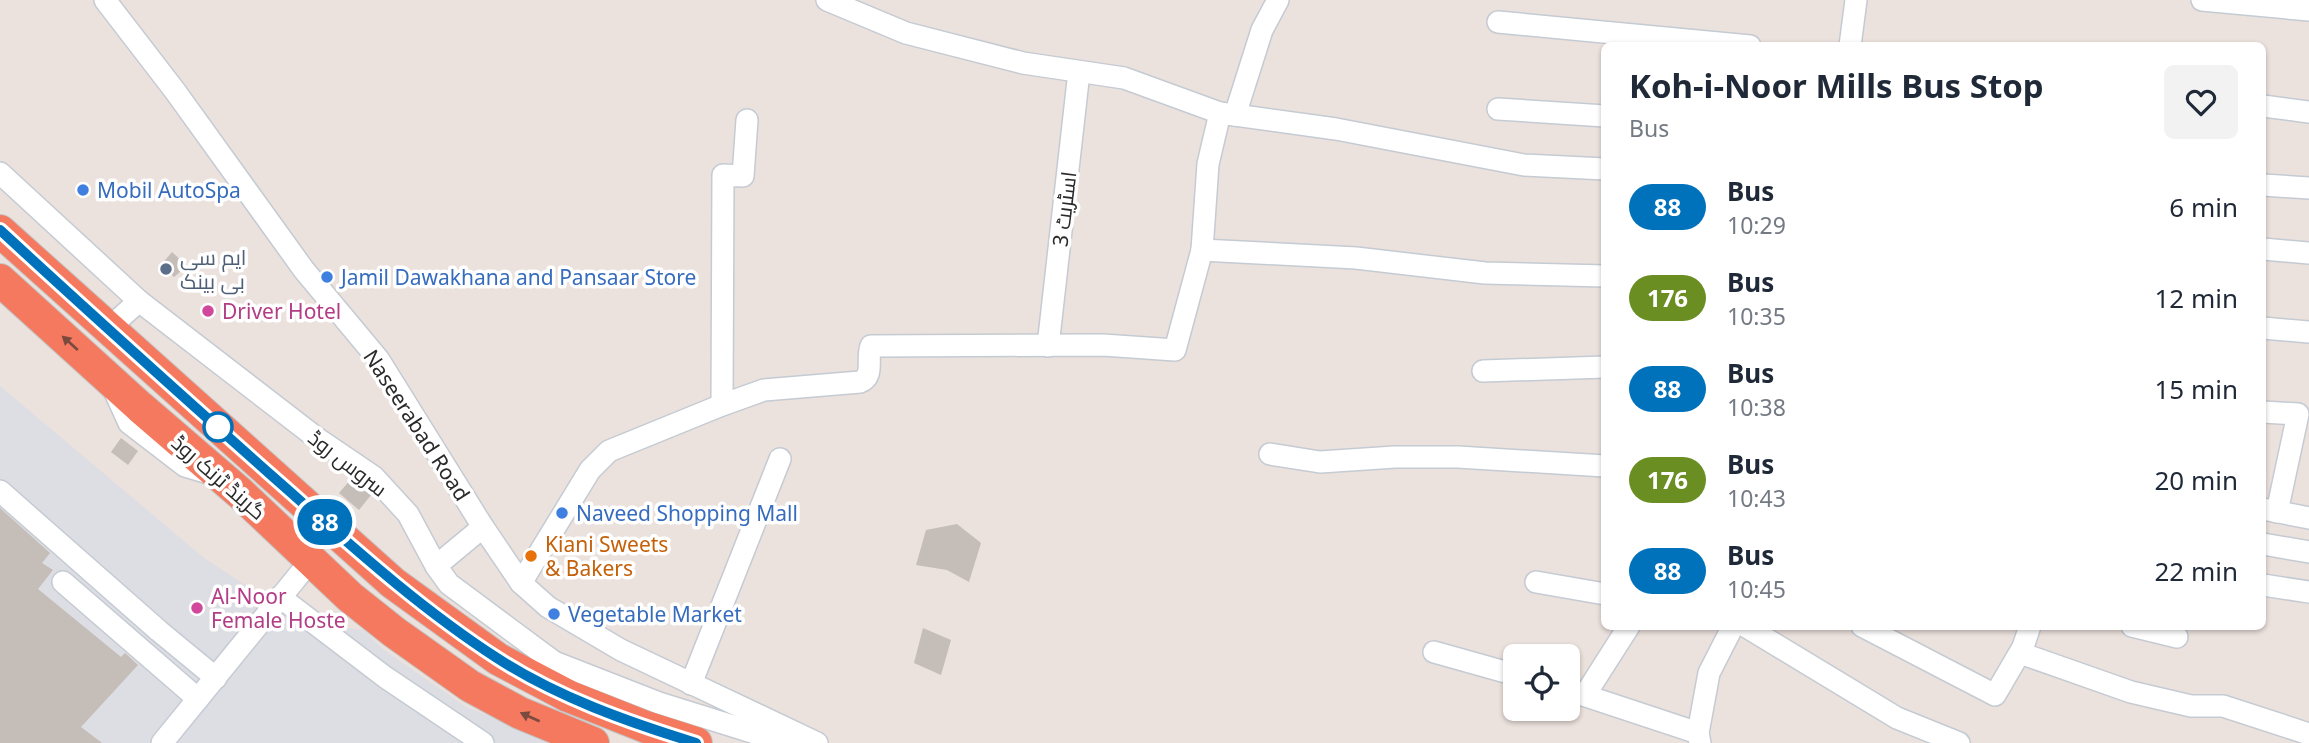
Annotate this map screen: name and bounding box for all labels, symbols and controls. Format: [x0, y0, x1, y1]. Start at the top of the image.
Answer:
text: Koh-i-Noor Mills Bus Stop [1629, 63, 2044, 108]
button: heart [2164, 65, 2238, 139]
text: Bus [1629, 112, 1669, 144]
street label: اسٹریٹ 3 [1045, 170, 1083, 248]
text: Bus [1727, 173, 1774, 209]
place label: Mobil AutoSpa [97, 176, 241, 204]
marker: Mobil AutoSpa [75, 182, 91, 198]
text: 6 min [2169, 189, 2238, 225]
text: 88 [1654, 190, 1681, 223]
text: 10:29 [1727, 209, 1786, 241]
place label: ایم سی بی بینک [180, 243, 247, 295]
marker: ایم سی بی بینک [158, 261, 174, 277]
place label: Jamil Dawakhana and Pansaar Store [339, 263, 696, 291]
text: Bus [1727, 264, 1774, 300]
marker: Jamil Dawakhana and Pansaar Store [319, 269, 335, 285]
text: 12 min [2154, 280, 2238, 316]
text: 176 [1647, 281, 1688, 314]
place label: Driver Hotel [222, 297, 341, 325]
text: 10:35 [1727, 300, 1786, 332]
marker: Driver Hotel [200, 303, 216, 319]
one-way arrow [61, 335, 79, 351]
street label: Naseerabad Road [358, 344, 476, 506]
text: Bus [1727, 355, 1774, 391]
text: 15 min [2154, 371, 2238, 407]
text: 88 [1654, 372, 1681, 405]
text: 10:38 [1727, 391, 1786, 423]
unlabelled marker [203, 412, 233, 442]
street label: سروس روڈ [303, 423, 393, 503]
street label: گرینڈ ٹرنک روڈ [166, 428, 272, 526]
text: Bus [1727, 446, 1774, 482]
text: 20 min [2154, 462, 2238, 498]
text: 176 [1647, 463, 1688, 496]
text: 10:43 [1727, 482, 1786, 514]
line badge: 88 [294, 499, 356, 545]
place label: Naveed Shopping Mall [576, 499, 798, 527]
text: 88 [311, 505, 339, 538]
marker: Naveed Shopping Mall [554, 505, 570, 521]
place label: Kiani Sweets & Bakers [545, 530, 668, 582]
text: Bus [1727, 537, 1774, 573]
marker: Kiani Sweets & Bakers [523, 548, 539, 564]
text: 22 min [2154, 553, 2238, 589]
text: 88 [1654, 554, 1681, 587]
text: 10:45 [1727, 573, 1786, 605]
place label: Al-Noor Female Hoste [211, 582, 346, 634]
marker: Al-Noor Female Hoste [189, 600, 205, 616]
place label: Vegetable Market [568, 600, 742, 628]
marker: Vegetable Market [546, 606, 562, 622]
map controls [1503, 644, 1580, 721]
button: locate [1503, 644, 1580, 721]
one-way arrow [519, 711, 540, 722]

